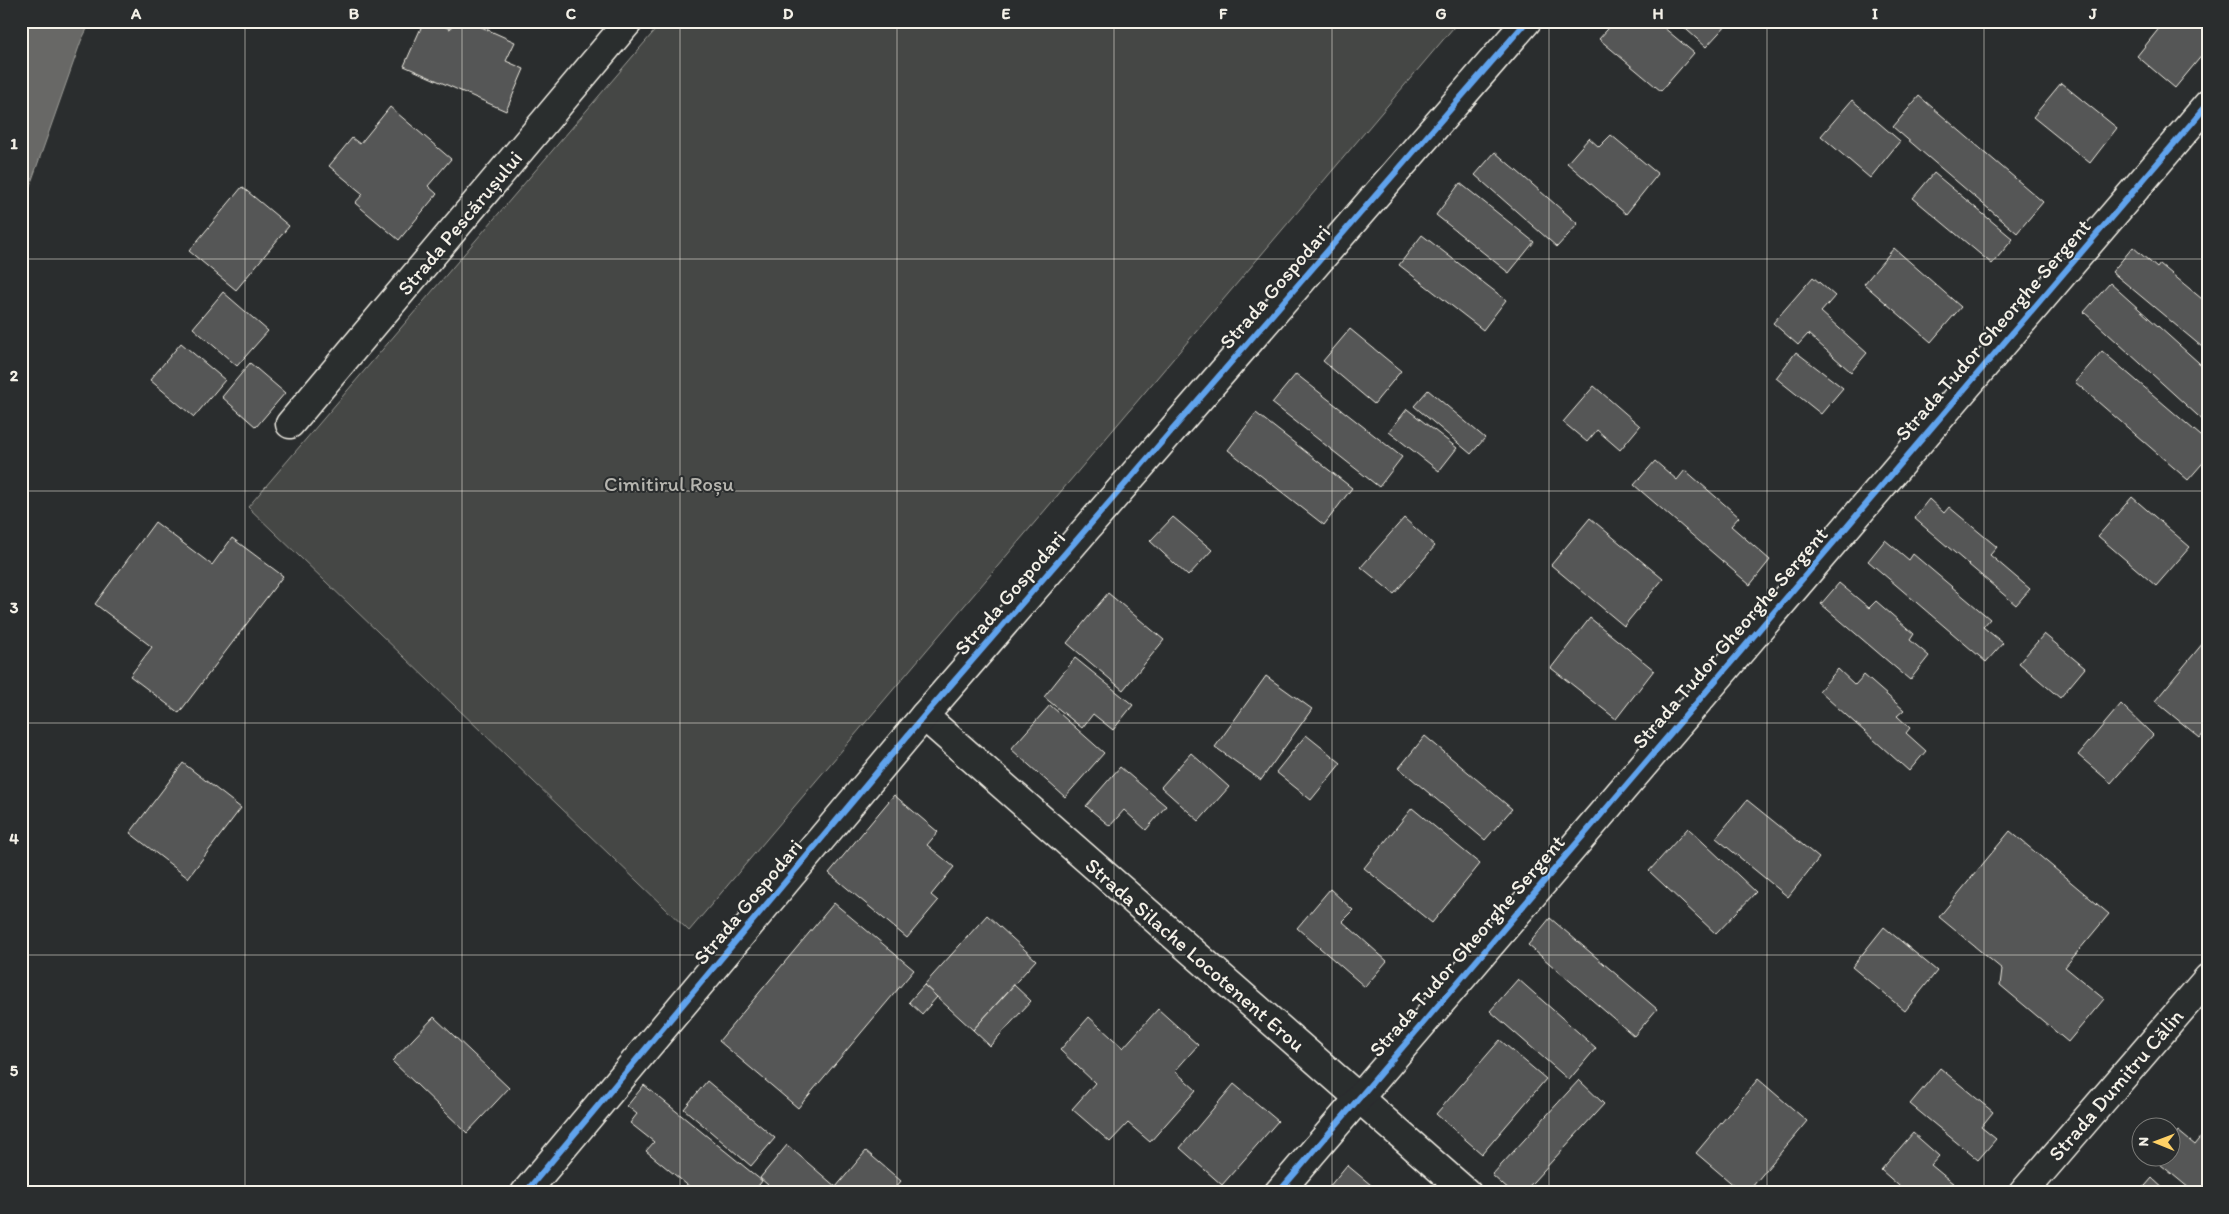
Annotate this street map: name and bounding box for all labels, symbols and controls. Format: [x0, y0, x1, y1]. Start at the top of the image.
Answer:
text: A [130, 4, 142, 23]
text: B [349, 4, 360, 23]
text: C [566, 4, 577, 23]
text: D [783, 4, 794, 23]
text: E [1002, 4, 1011, 23]
text: F [1219, 4, 1228, 23]
text: G [1435, 4, 1447, 23]
text: H [1652, 4, 1664, 23]
text: I [1872, 4, 1878, 23]
text: J [2088, 4, 2097, 23]
text: 1 [10, 134, 18, 153]
street label: Strada Pescărușului [392, 145, 527, 300]
street label: Strada Tudor Gheorghe Sergent [1890, 214, 2096, 446]
street label: Strada Gospodari [1214, 220, 1335, 354]
text: 2 [10, 366, 19, 385]
park label: Cimitirul Roșu [604, 471, 734, 496]
street label: Strada Tudor Gheorghe Sergent [1627, 522, 1833, 754]
street label: Strada Gospodari [949, 526, 1070, 660]
text: 3 [10, 598, 19, 617]
text: 4 [9, 829, 19, 848]
street label: Strada Tudor Gheorghe Sergent [1364, 830, 1570, 1062]
street label: Strada Gospodari [688, 834, 807, 969]
street label: Strada Silache Locotenent Erou [1080, 852, 1310, 1057]
street label: Strada Dumitru Călin [2043, 1004, 2188, 1166]
text: 5 [10, 1061, 19, 1080]
north arrow [2132, 1116, 2182, 1166]
text: N [2135, 1137, 2152, 1147]

